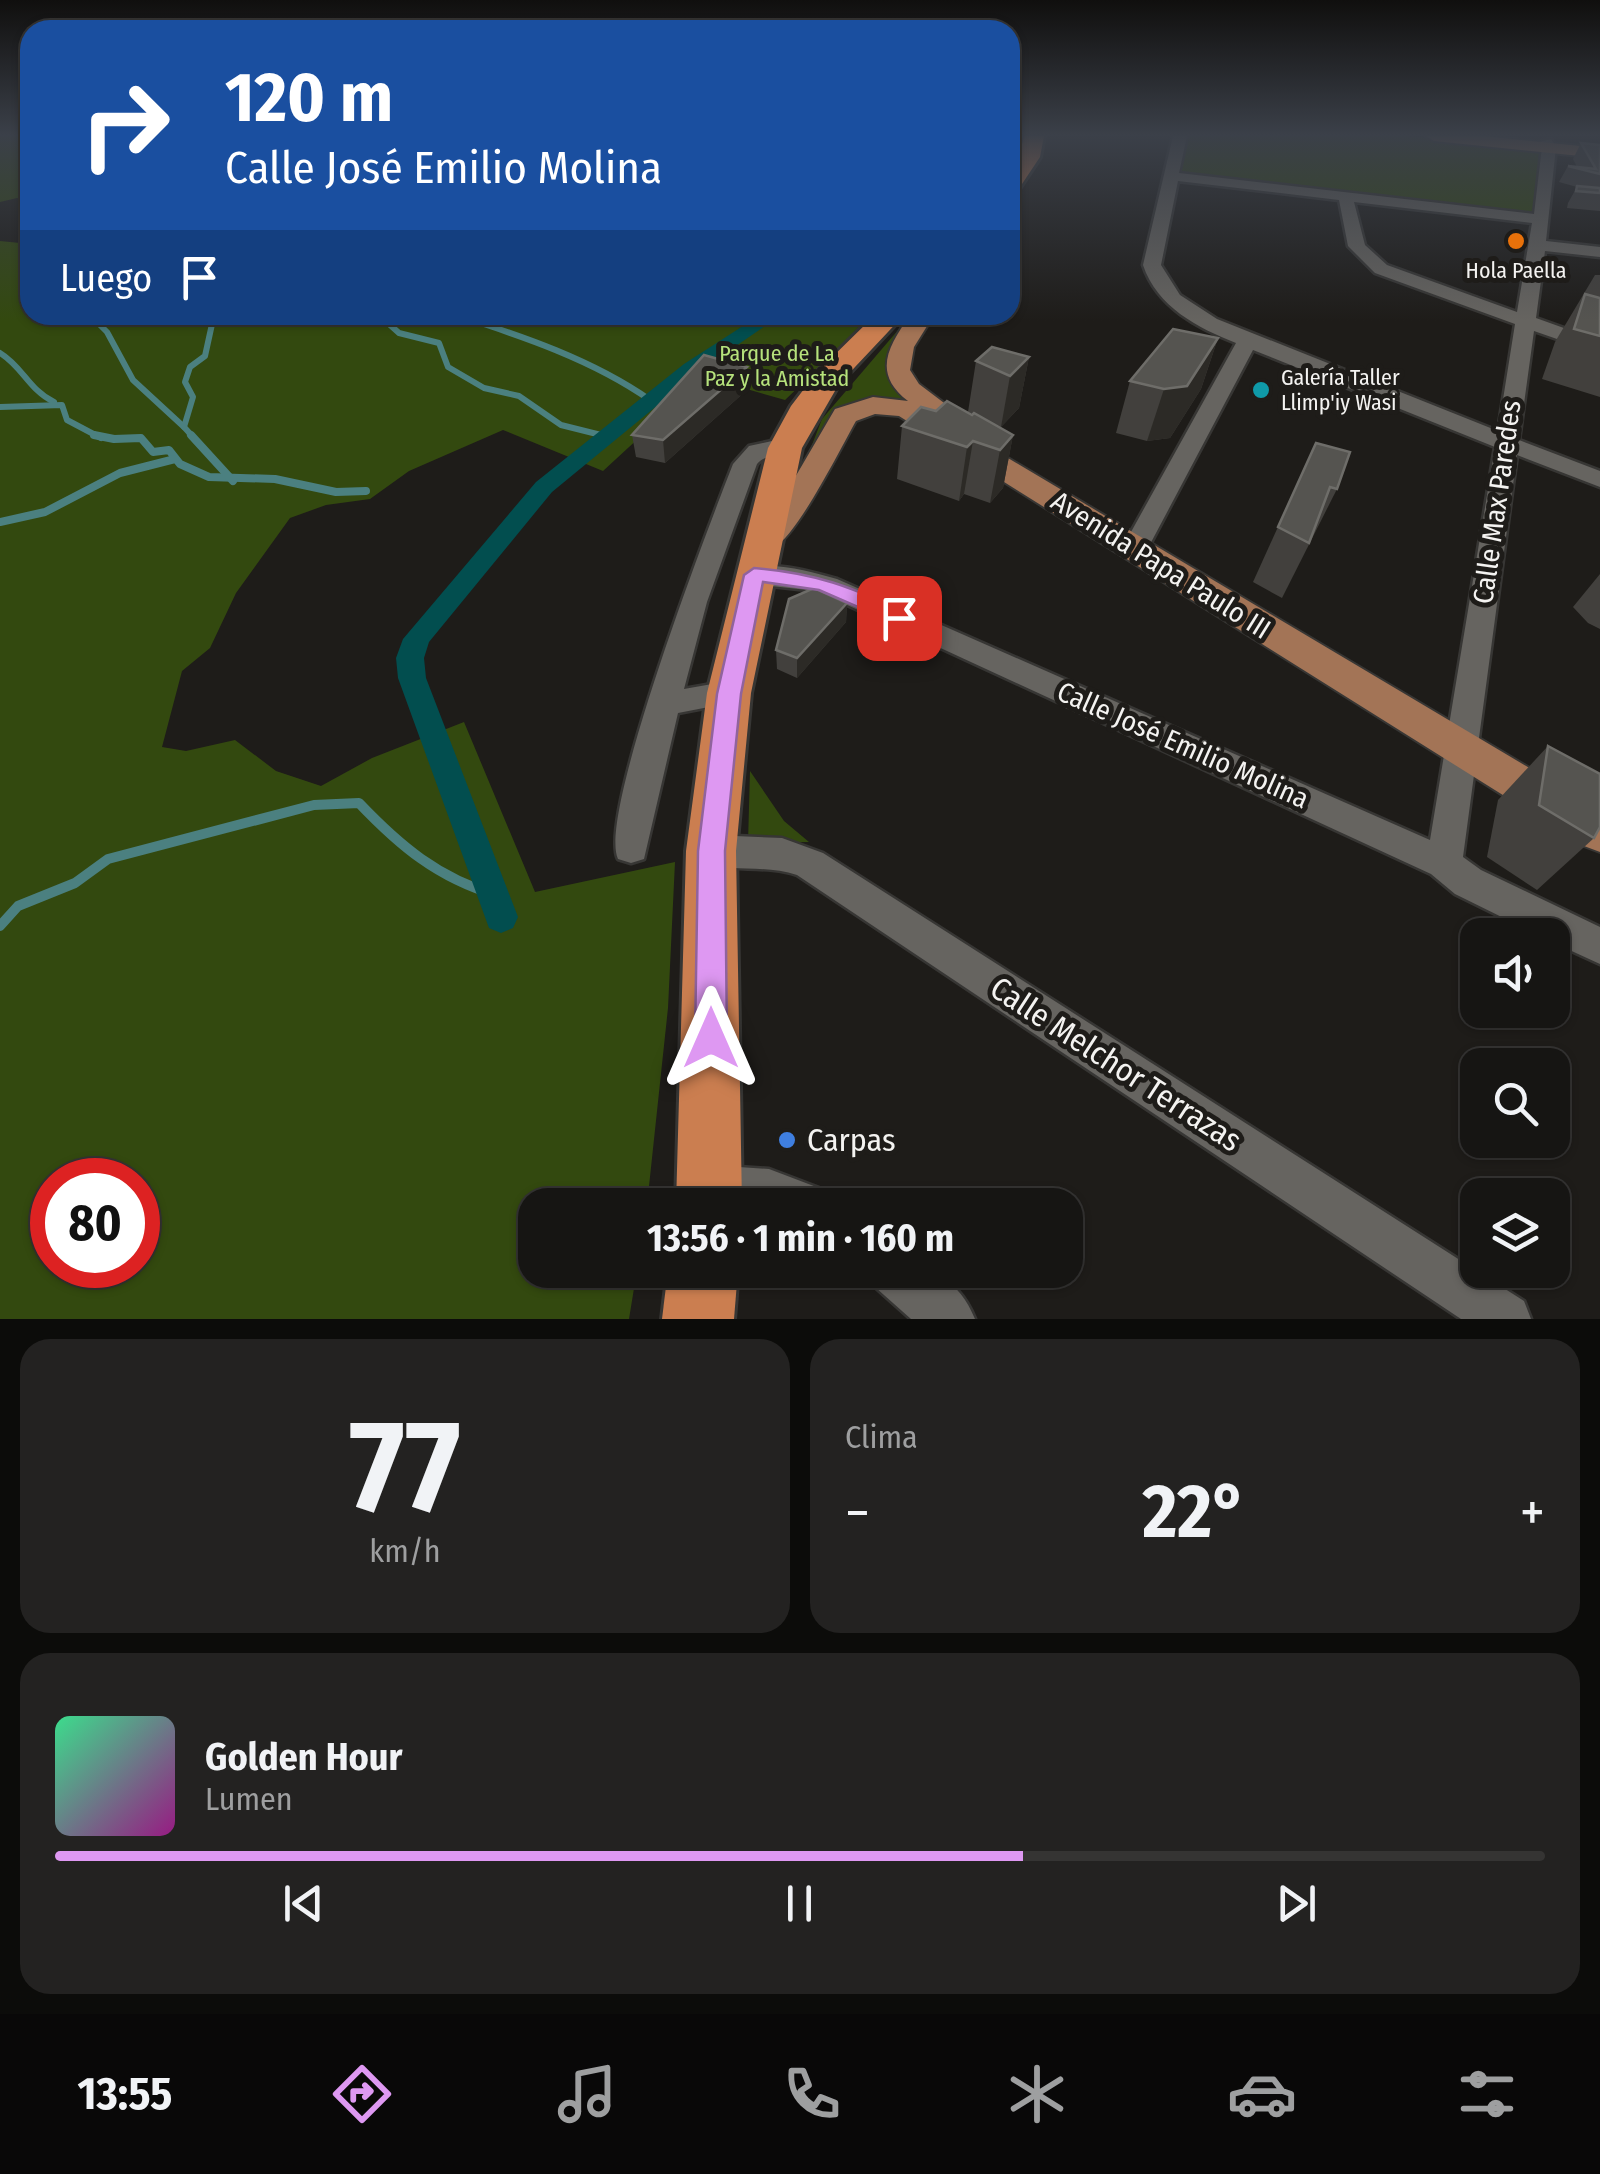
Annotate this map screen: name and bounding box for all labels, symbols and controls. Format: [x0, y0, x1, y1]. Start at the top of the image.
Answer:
text: 120 m [225, 56, 393, 140]
icon: right [60, 60, 190, 190]
text: Calle José Emilio Molina [225, 141, 662, 195]
marker: Hola Paella [1505, 230, 1527, 252]
icon: arrive [172, 250, 227, 305]
text: Luego [60, 255, 152, 301]
place label: Hola Paella [1466, 257, 1566, 284]
park label: Parque de La Paz y la Amistad [705, 340, 849, 392]
place label: Galería Taller Llimp'iy Wasi [1281, 364, 1400, 416]
marker: Galería Taller Llimp'iy Wasi [1250, 379, 1272, 401]
street label: Calle Max Paredes [1466, 398, 1528, 606]
street label: Avenida Papa Paulo III [1045, 484, 1277, 646]
pin [857, 576, 942, 661]
icon: arrive [872, 591, 927, 646]
street label: Calle José Emilio Molina [1052, 675, 1314, 815]
map controls [1460, 918, 1570, 1288]
button: sound [1460, 918, 1570, 1028]
street label: Calle Melchor Terrazas [983, 969, 1249, 1159]
position arrow [659, 986, 763, 1090]
button: search [1460, 1048, 1570, 1158]
place label: Carpas [807, 1121, 896, 1159]
marker: Carpas [776, 1129, 798, 1151]
speed limit sign: 80 [30, 1158, 160, 1288]
button: layers [1460, 1178, 1570, 1288]
text: 13:56 · 1 min · 160 m [647, 1215, 954, 1261]
text: 77 [349, 1389, 461, 1545]
text: Clima [845, 1418, 918, 1456]
text: 22° [1143, 1467, 1247, 1557]
text: − [845, 1480, 870, 1546]
text: + [1520, 1480, 1545, 1546]
text: km/h [369, 1532, 441, 1570]
text: Golden Hour [205, 1734, 403, 1780]
text: Lumen [205, 1780, 293, 1818]
icon: previous [276, 1876, 331, 1931]
icon: pause [772, 1876, 827, 1931]
icon: next [1269, 1876, 1324, 1931]
icon: directions [327, 2059, 397, 2129]
icon: music [552, 2059, 622, 2129]
icon: phone [777, 2059, 847, 2129]
icon: climate [1002, 2059, 1072, 2129]
icon: car [1227, 2059, 1297, 2129]
icon: filters [1452, 2059, 1522, 2129]
text: 13:55 [78, 2067, 172, 2121]

